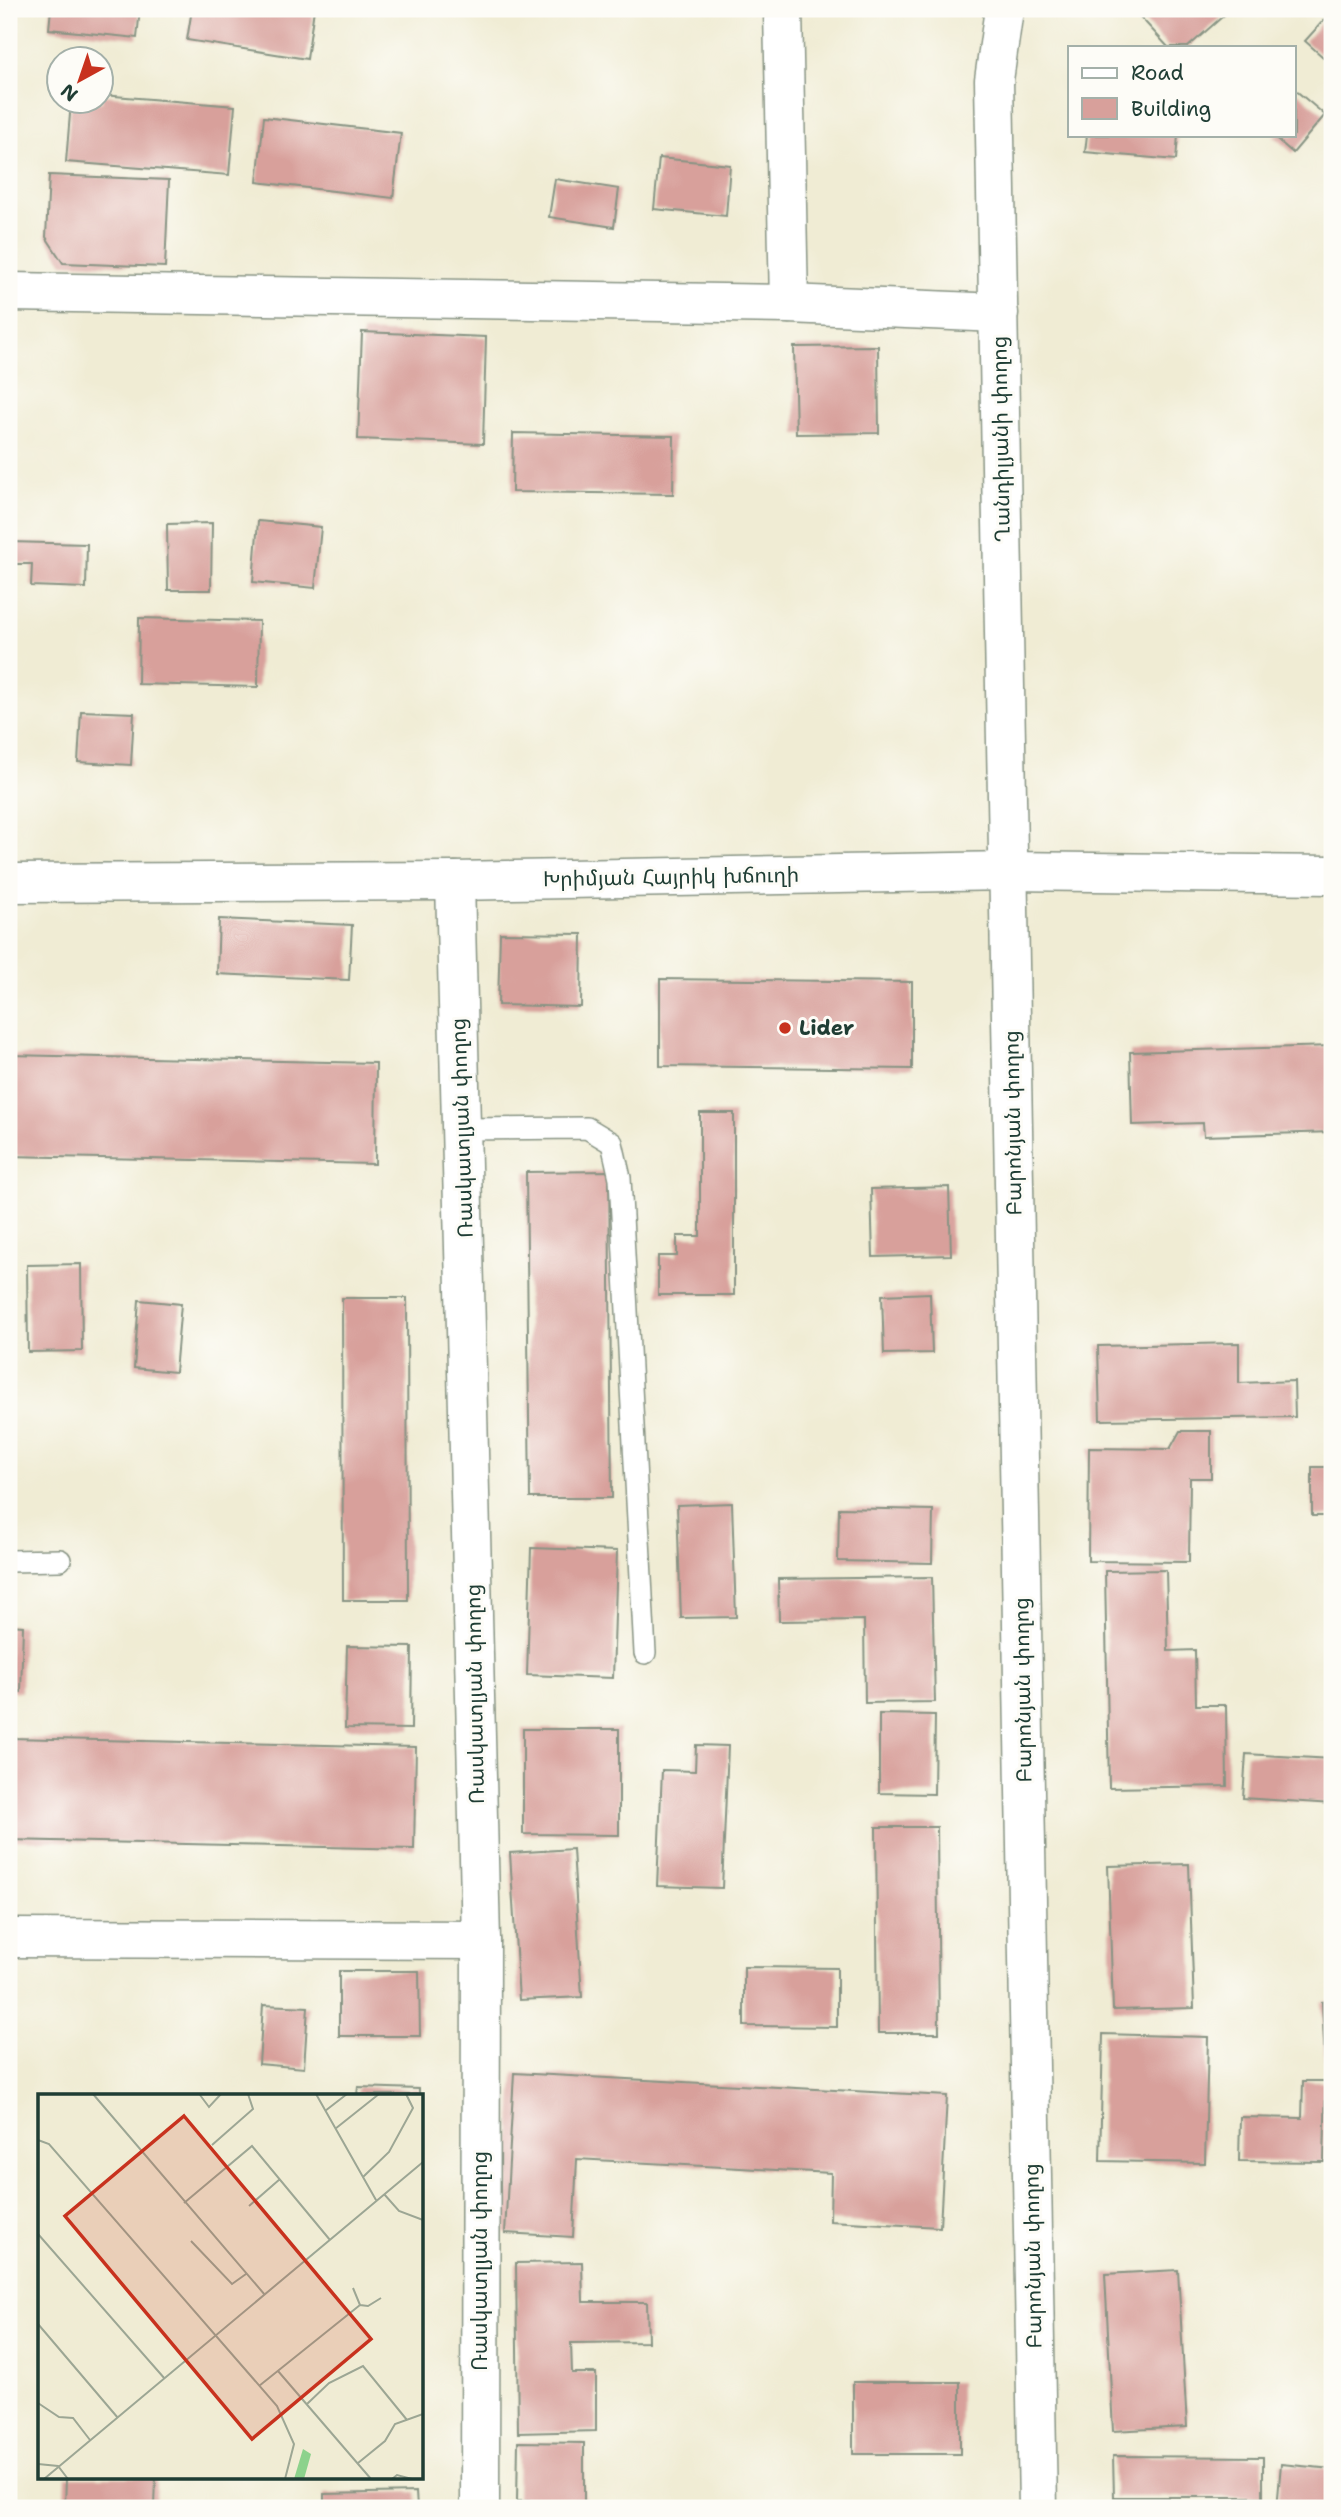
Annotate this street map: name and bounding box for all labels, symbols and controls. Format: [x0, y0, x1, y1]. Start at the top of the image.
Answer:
north arrow [46, 46, 116, 116]
legend [1068, 46, 1296, 136]
text: Road [1131, 59, 1184, 87]
text: N [56, 78, 83, 107]
text: Building [1131, 95, 1211, 123]
street label: Ղանդիլյանի փողոց [985, 335, 1017, 543]
street label: Խրիմյան Հայրիկ խճուղի [543, 861, 799, 893]
place label: Lider [799, 1014, 854, 1042]
street label: Ռասկատլյան փողոց [444, 1017, 480, 1239]
marker: Lider [777, 1020, 793, 1036]
street label: Բարոնյան փողոց [997, 1030, 1029, 1216]
street label: Ռասկատլյան փողոց [459, 1584, 491, 1804]
street label: Բարոնյան փողոց [1007, 1597, 1039, 1783]
inset map [38, 2094, 424, 2478]
street label: Ռասկատլյան փողոց [466, 2151, 494, 2371]
street label: Բարոնյան փողոց [1017, 2163, 1049, 2349]

